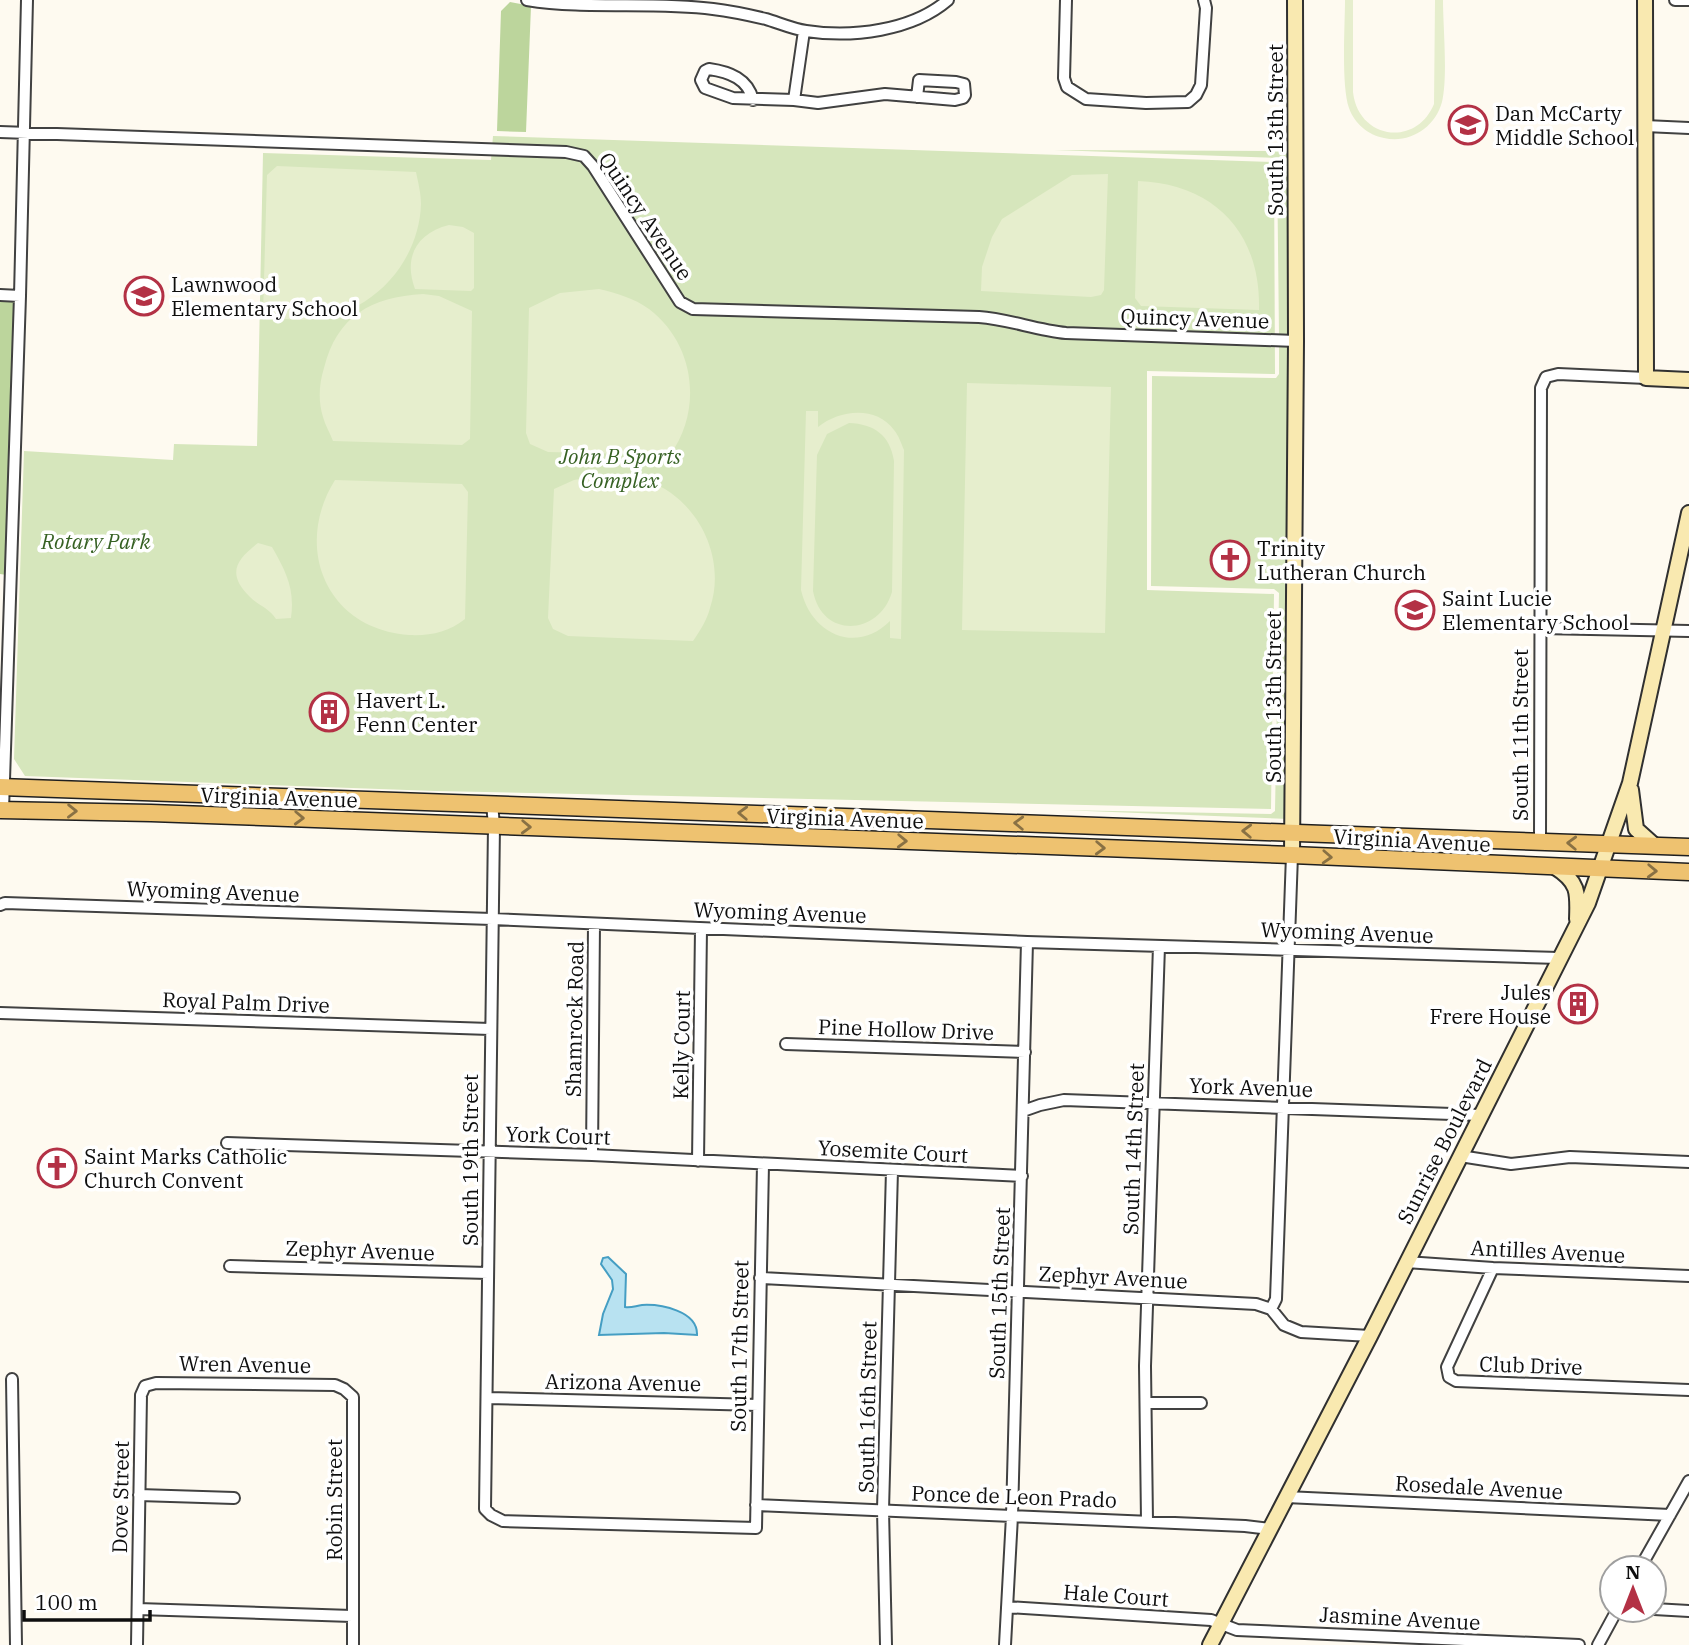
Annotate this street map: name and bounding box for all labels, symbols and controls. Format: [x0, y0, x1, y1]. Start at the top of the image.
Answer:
street label: South 13th Street [1261, 44, 1289, 216]
place label: Dan McCarty Middle School [1495, 99, 1634, 151]
school or university icon: Dan McCarty Middle School [1447, 104, 1489, 146]
street label: Quincy Avenue [593, 146, 699, 286]
place label: Lawnwood Elementary School [171, 270, 358, 322]
school or university icon: Lawnwood Elementary School [123, 275, 165, 317]
street label: Quincy Avenue [1120, 301, 1270, 335]
park label: John B Sports Complex [558, 442, 681, 494]
park label: Rotary Park [40, 527, 151, 555]
place label: Trinity Lutheran Church [1257, 534, 1426, 586]
church icon: Trinity Lutheran Church [1209, 539, 1251, 581]
place label: Saint Lucie Elementary School [1442, 584, 1629, 636]
school or university icon: Saint Lucie Elementary School [1394, 589, 1436, 631]
street label: South 13th Street [1259, 611, 1287, 783]
street label: South 11th Street [1506, 649, 1534, 821]
place label: Havert L. Fenn Center [356, 686, 478, 738]
building icon: Havert L. Fenn Center [308, 691, 350, 733]
street label: Virginia Avenue [200, 780, 358, 814]
street label: Virginia Avenue [766, 801, 924, 835]
one-way arrow [67, 803, 77, 819]
one-way arrow [737, 805, 748, 820]
one-way arrow [294, 811, 305, 826]
one-way arrow [1013, 815, 1024, 830]
one-way arrow [521, 820, 532, 835]
street label: Virginia Avenue [1333, 822, 1491, 858]
one-way arrow [1241, 823, 1251, 839]
one-way arrow [897, 833, 907, 849]
one-way arrow [1566, 835, 1577, 850]
one-way arrow [1094, 841, 1105, 856]
one-way arrow [1322, 849, 1333, 864]
one-way arrow [1647, 864, 1658, 879]
street label: Wyoming Avenue [126, 874, 300, 908]
street label: Wyoming Avenue [693, 895, 867, 929]
street label: Wyoming Avenue [1260, 915, 1434, 949]
street label: Shamrock Road [559, 940, 589, 1097]
place label: Jules Frere House [1430, 978, 1551, 1030]
building icon: Jules Frere House [1557, 983, 1599, 1025]
street label: Royal Palm Drive [162, 985, 330, 1019]
street label: Kelly Court [666, 990, 696, 1100]
street label: Pine Hollow Drive [817, 1012, 995, 1046]
street label: Sunrise Boulevard [1390, 1053, 1498, 1228]
street label: South 14th Street [1116, 1062, 1150, 1236]
street label: York Avenue [1189, 1071, 1313, 1103]
street label: South 19th Street [456, 1074, 484, 1246]
street label: York Court [505, 1119, 611, 1151]
street label: Yosemite Court [817, 1133, 969, 1169]
place label: Saint Marks Catholic Church Convent [84, 1142, 287, 1194]
church icon: Saint Marks Catholic Church Convent [36, 1147, 78, 1189]
street label: South 15th Street [982, 1206, 1016, 1380]
street label: Zephyr Avenue [285, 1233, 435, 1267]
street label: Antilles Avenue [1470, 1233, 1626, 1269]
street label: Zephyr Avenue [1038, 1259, 1188, 1295]
street label: South 17th Street [723, 1260, 755, 1432]
street label: South 16th Street [851, 1321, 883, 1493]
street label: Wren Avenue [179, 1349, 311, 1379]
street label: Club Drive [1479, 1349, 1583, 1381]
street label: Arizona Avenue [545, 1367, 701, 1397]
street label: Robin Street [320, 1439, 348, 1561]
street label: Dove Street [105, 1440, 135, 1554]
street label: Rosedale Avenue [1394, 1469, 1564, 1505]
street label: Ponce de Leon Prado [911, 1478, 1117, 1514]
north arrow [1598, 1554, 1668, 1624]
text: N [1625, 1560, 1641, 1584]
street label: Hale Court [1062, 1577, 1170, 1613]
scale bar [24, 1578, 150, 1622]
text: 100 m [35, 1588, 98, 1616]
street label: Jasmine Avenue [1319, 1600, 1481, 1636]

